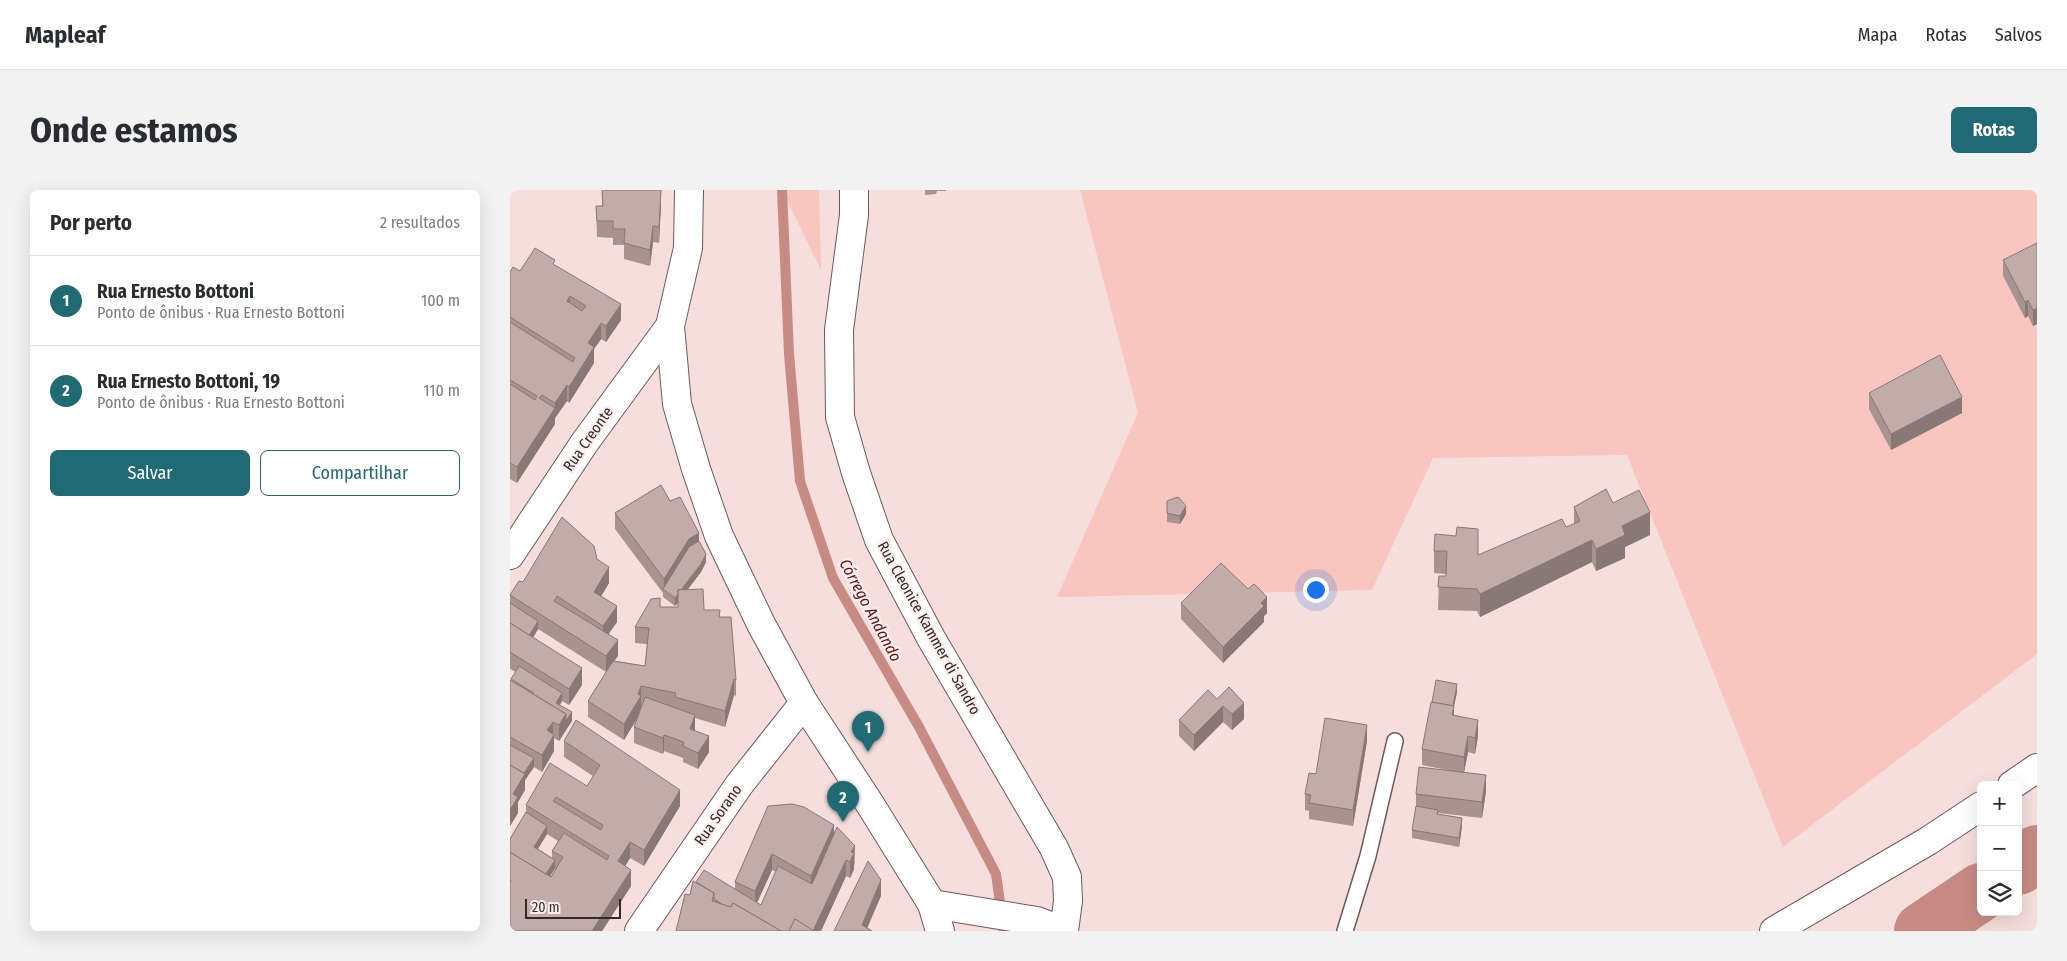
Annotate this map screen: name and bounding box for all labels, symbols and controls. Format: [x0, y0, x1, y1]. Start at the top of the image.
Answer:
text: Mapleaf [25, 21, 105, 49]
text: Mapa [1858, 24, 1898, 46]
text: Rotas [1926, 24, 1967, 46]
text: Salvos [1995, 24, 2042, 46]
button: Rotas [1951, 107, 2037, 153]
text: Onde estamos [30, 109, 238, 151]
text: Por perto [50, 210, 132, 236]
text: 2 resultados [380, 213, 460, 232]
text: Rua Ernesto Bottoni [97, 280, 254, 303]
text: 1 [63, 291, 69, 310]
text: 100 m [421, 291, 460, 310]
text: Ponto de ônibus · Rua Ernesto Bottoni [97, 303, 345, 322]
text: Rua Ernesto Bottoni, 19 [97, 370, 280, 393]
text: 2 [62, 381, 70, 400]
text: 110 m [423, 381, 460, 400]
text: Ponto de ônibus · Rua Ernesto Bottoni [97, 393, 345, 412]
street label: Rua Creonte [559, 403, 617, 475]
button: Salvar [50, 450, 250, 496]
button: Compartilhar [260, 450, 460, 496]
street label: Rua Cleonice Kammer di Sandro [874, 538, 984, 718]
water label: Córrego Andando [836, 556, 906, 665]
your location [1303, 577, 1329, 603]
pin: 1 [852, 711, 884, 752]
street label: Rua Sorano [691, 781, 746, 849]
pin: 2 [827, 781, 859, 822]
map controls [1977, 781, 2022, 916]
button: + [1977, 781, 2022, 826]
button: − [1977, 826, 2022, 871]
button: layers [1977, 871, 2022, 916]
scale bar [525, 896, 621, 919]
text: 20 m [532, 899, 560, 916]

